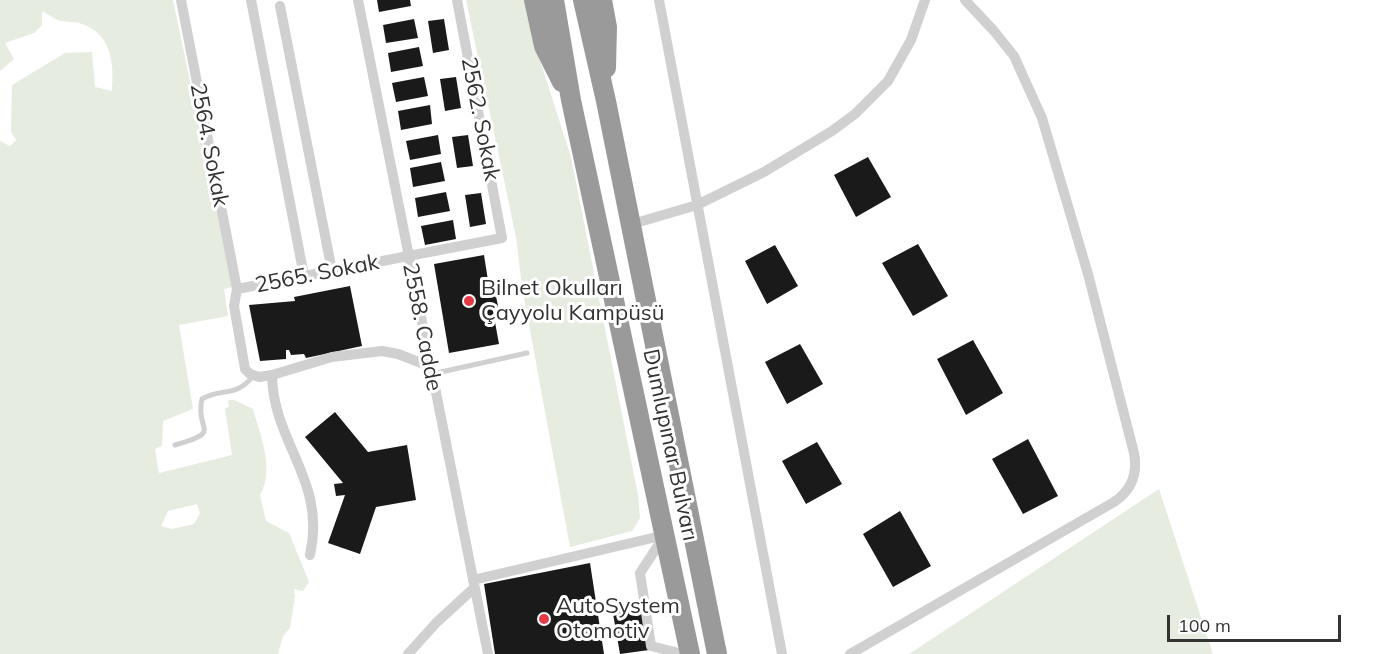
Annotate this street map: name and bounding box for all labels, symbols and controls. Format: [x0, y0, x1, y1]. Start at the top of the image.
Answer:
street label: 2562. Sokak [455, 55, 505, 183]
street label: 2564. Sokak [184, 81, 234, 209]
street label: 2565. Sokak [253, 249, 381, 299]
street label: 2558. Cadde [397, 261, 447, 393]
place label: Bilnet Okulları Çayyolu Kampüsü [481, 275, 664, 326]
marker: Bilnet Okulları Çayyolu Kampüsü [462, 294, 476, 308]
street label: Dumlupınar Bulvarı [637, 347, 703, 543]
place label: AutoSystem Otomotiv [556, 593, 680, 644]
scale bar [1170, 603, 1344, 641]
marker: AutoSystem Otomotiv [537, 612, 551, 626]
text: 100 m [1178, 614, 1231, 637]

